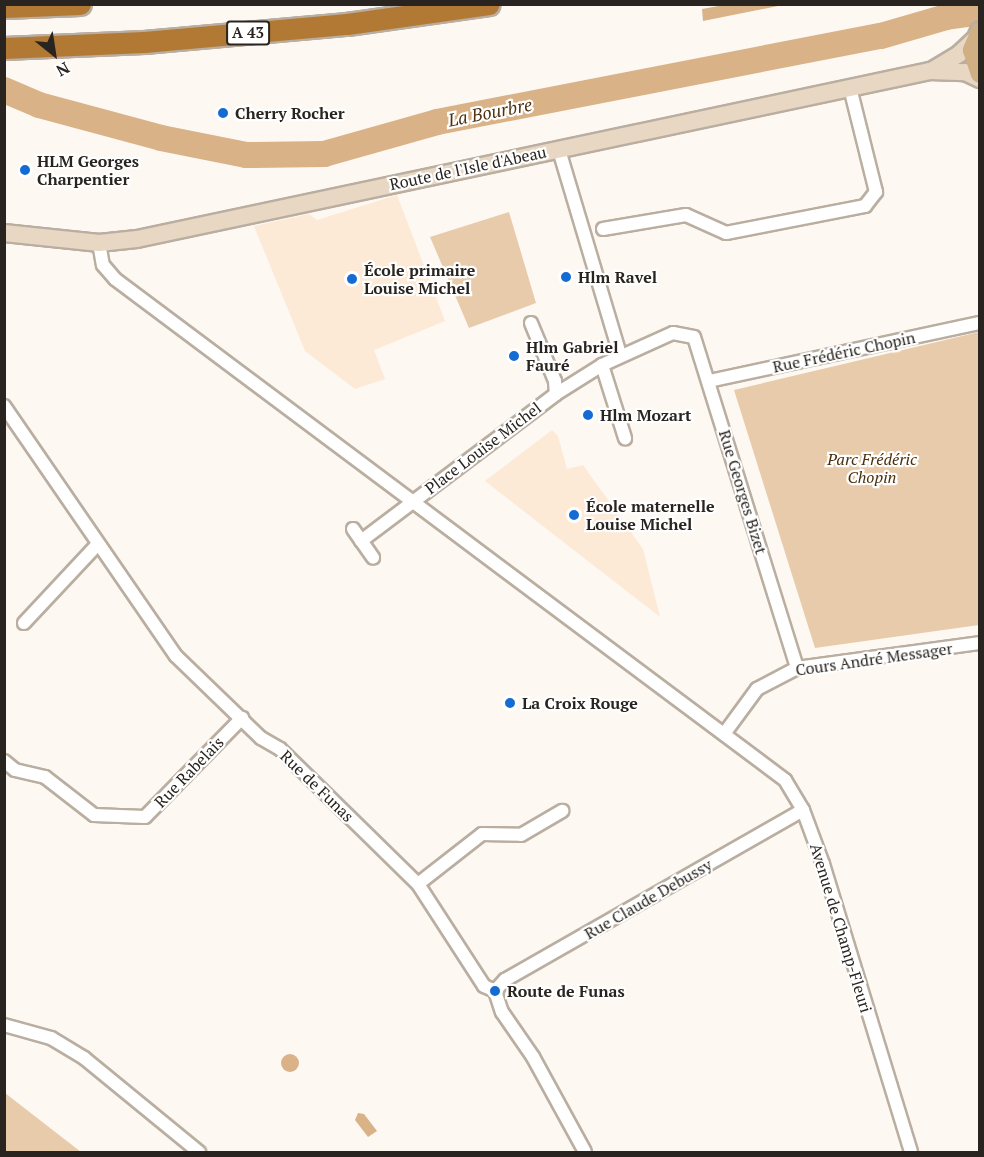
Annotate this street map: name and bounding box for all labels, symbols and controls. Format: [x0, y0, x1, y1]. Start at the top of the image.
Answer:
road number: A 43 [226, 21, 270, 45]
north arrow [24, 24, 84, 84]
text: N [52, 57, 74, 82]
water label: La Bourbre [446, 93, 534, 131]
place label: Cherry Rocher [235, 103, 345, 123]
marker: Cherry Rocher [216, 106, 230, 120]
street label: Route de l'Isle d'Abeau [388, 142, 548, 194]
place label: HLM Georges Charpentier [37, 151, 139, 189]
marker: HLM Georges Charpentier [18, 163, 32, 177]
place label: École primaire Louise Michel [364, 260, 475, 298]
place label: Hlm Ravel [578, 267, 657, 287]
marker: Hlm Ravel [559, 270, 573, 284]
marker: École primaire Louise Michel [345, 272, 359, 286]
street label: Rue Frédéric Chopin [771, 327, 917, 377]
place label: Hlm Gabriel Fauré [526, 337, 618, 375]
marker: Hlm Gabriel Fauré [507, 349, 521, 363]
street label: Place Louise Michel [421, 398, 545, 498]
place label: Hlm Mozart [600, 405, 691, 425]
marker: Hlm Mozart [581, 408, 595, 422]
street label: Rue Georges Bizet [715, 428, 771, 556]
park label: Parc Frédéric Chopin [827, 449, 917, 487]
place label: École maternelle Louise Michel [586, 496, 715, 534]
marker: École maternelle Louise Michel [567, 508, 581, 522]
street label: Cours André Messager [794, 638, 954, 680]
place label: La Croix Rouge [522, 693, 638, 713]
marker: La Croix Rouge [503, 696, 517, 710]
street label: Rue Rabelais [150, 733, 228, 811]
street label: Rue de Funas [276, 746, 358, 826]
street label: Avenue de Champ-Fleuri [806, 841, 876, 1015]
street label: Rue Claude Debussy [581, 855, 715, 943]
place label: Route de Funas [507, 981, 625, 1001]
marker: Route de Funas [488, 984, 502, 998]

